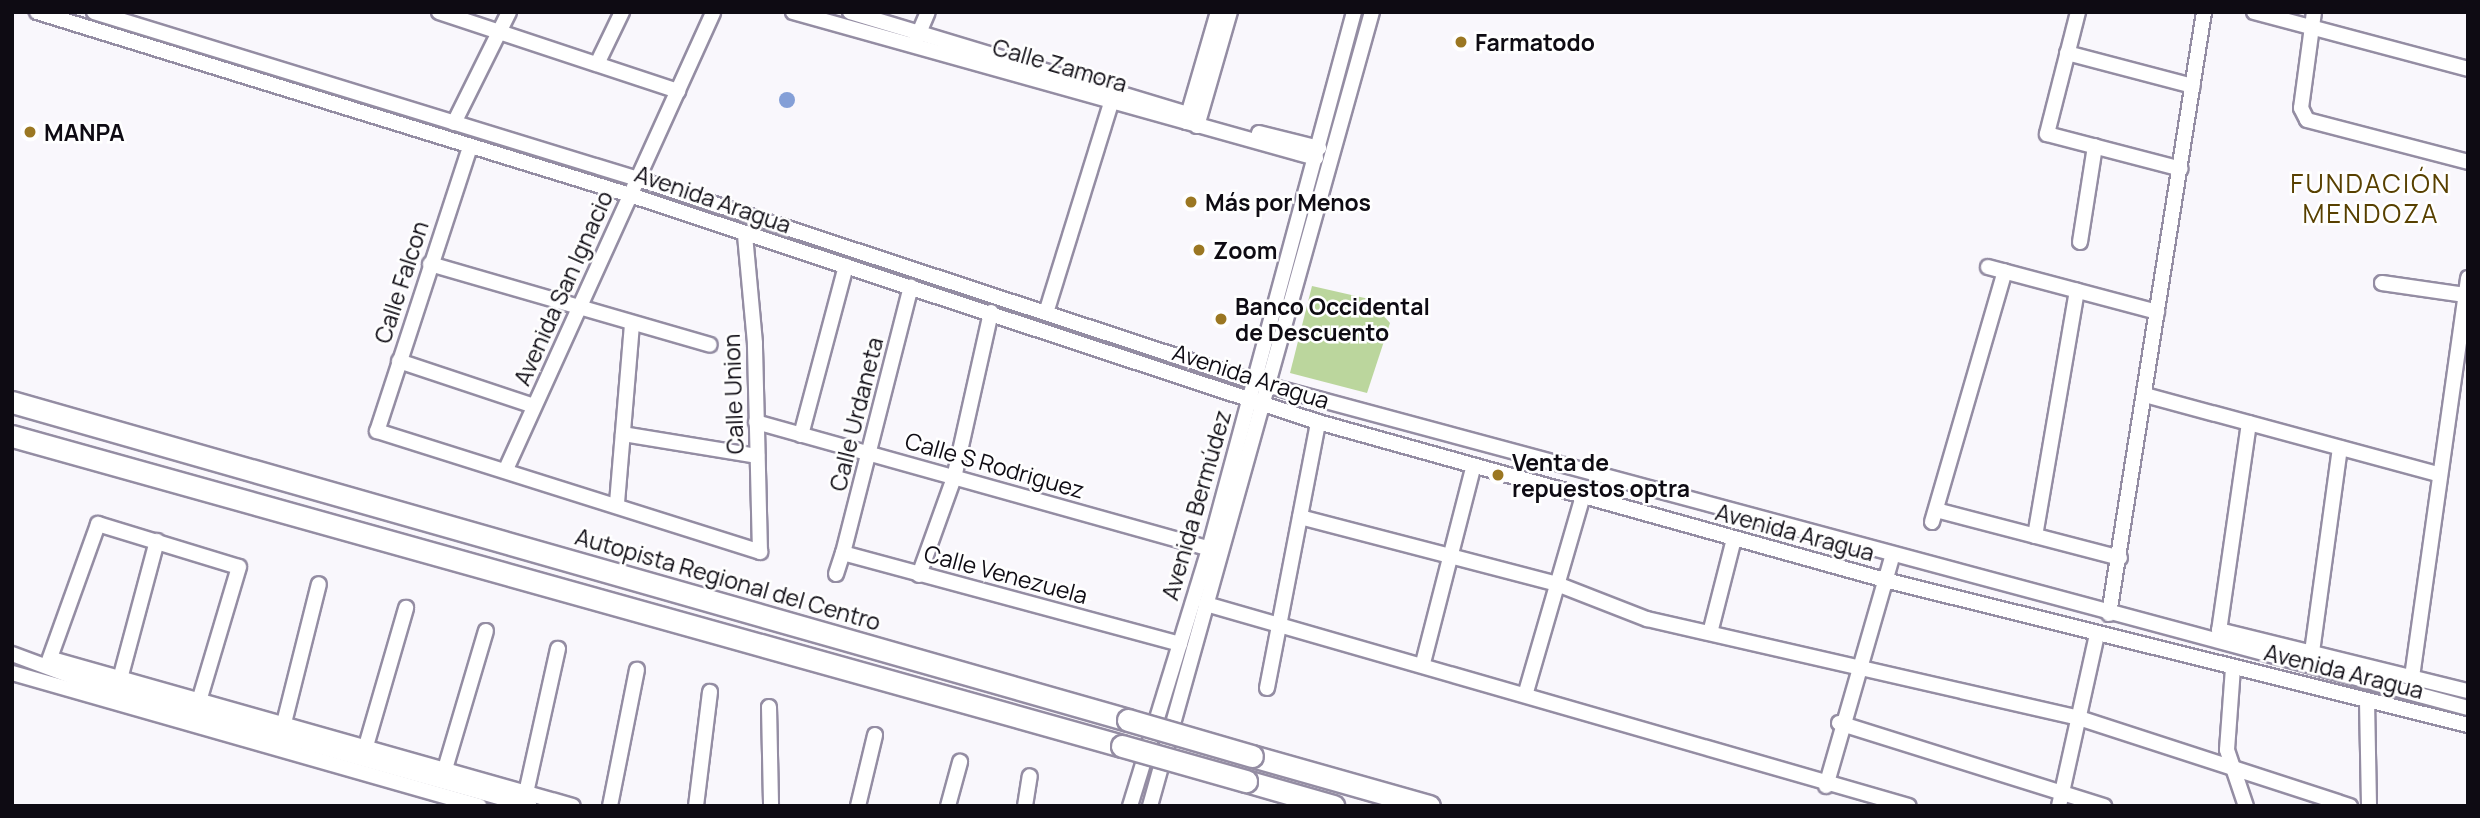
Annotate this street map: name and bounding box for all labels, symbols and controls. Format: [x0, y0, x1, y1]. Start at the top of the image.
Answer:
place label: Farmatodo [1475, 28, 1595, 56]
street label: Calle Zamora [990, 33, 1130, 97]
marker: Farmatodo [1453, 34, 1469, 50]
place label: MANPA [44, 118, 125, 146]
marker: MANPA [22, 124, 38, 140]
street label: Avenida Aragua [631, 159, 795, 239]
district label: FUNDACIÓN MENDOZA [2291, 168, 2451, 230]
street label: Avenida San Ignacio [508, 186, 618, 390]
place label: Más por Menos [1205, 188, 1371, 216]
marker: Más por Menos [1183, 194, 1199, 210]
street label: Calle Falcon [368, 217, 434, 347]
place label: Zoom [1213, 236, 1277, 264]
marker: Zoom [1191, 242, 1207, 258]
place label: Banco Occidental de Descuento [1235, 292, 1430, 346]
marker: Banco Occidental de Descuento [1213, 311, 1229, 327]
street label: Calle Union [717, 333, 749, 455]
street label: Calle Urdaneta [824, 334, 888, 494]
street label: Avenida Aragua [1169, 338, 1333, 414]
street label: Avenida Bermúdez [1156, 407, 1236, 603]
street label: Calle S Rodriguez [902, 426, 1088, 504]
place label: Venta de repuestos optra [1512, 448, 1690, 502]
marker: Venta de repuestos optra [1490, 467, 1506, 483]
street label: Avenida Aragua [1713, 498, 1877, 566]
street label: Autopista Regional del Centro [572, 522, 884, 636]
street label: Calle Venezuela [921, 539, 1091, 609]
street label: Avenida Aragua [2261, 638, 2427, 704]

